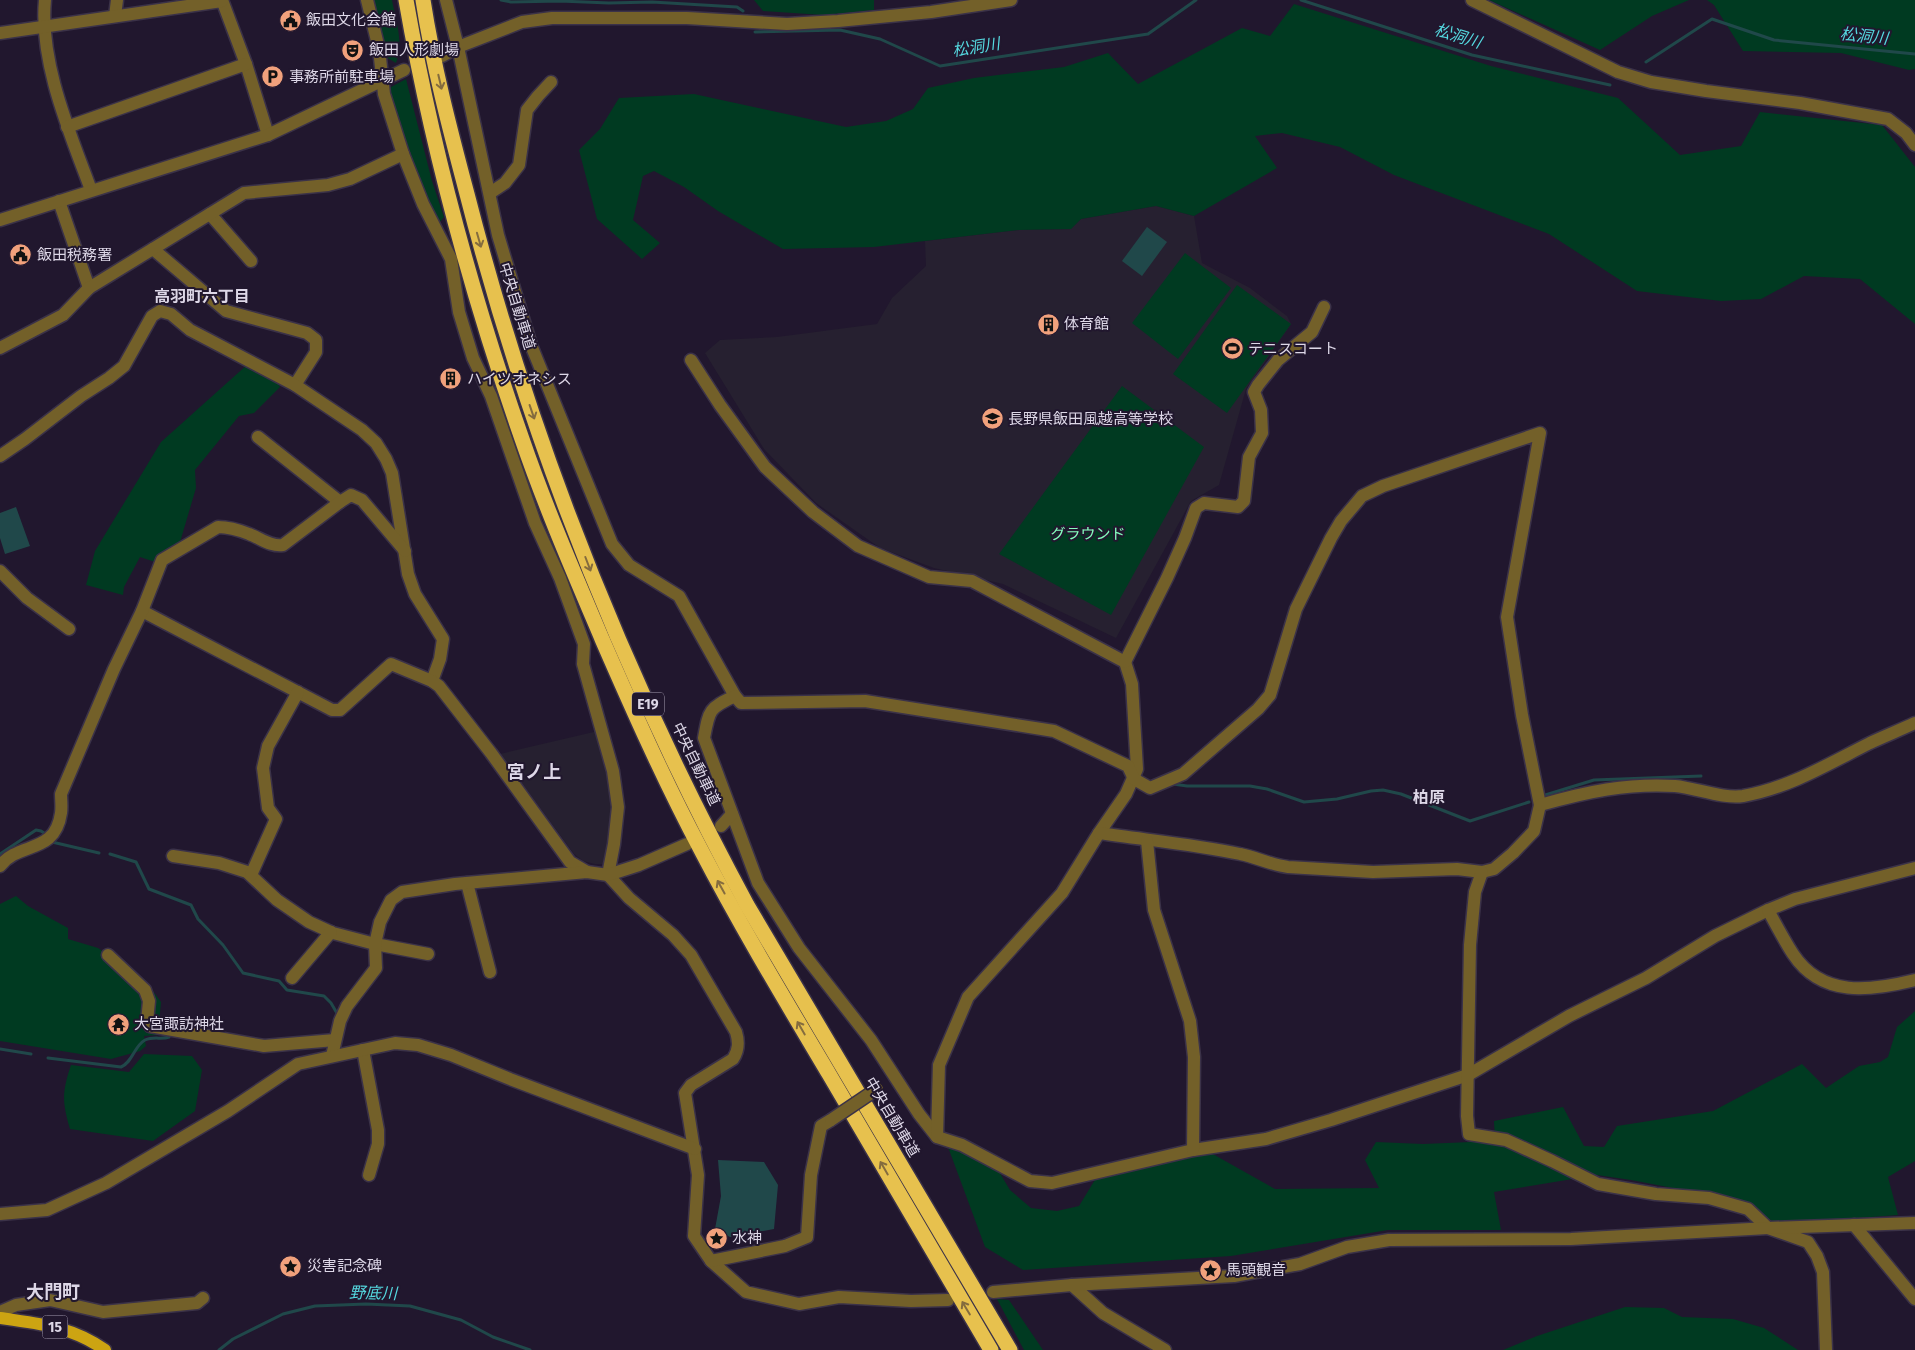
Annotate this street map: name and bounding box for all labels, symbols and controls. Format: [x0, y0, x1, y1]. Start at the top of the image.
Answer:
public building icon: 飯田文化会館 [278, 8, 302, 32]
place label: 飯田文化会館 [306, 11, 396, 29]
water label: 松洞川 [1432, 20, 1486, 53]
water label: 松洞川 [1839, 24, 1891, 48]
water label: 松洞川 [951, 34, 1003, 60]
theatre icon: 飯田人形劇場 [341, 38, 365, 62]
place label: 飯田人形劇場 [369, 41, 459, 59]
parking icon: 事務所前駐車場 [261, 65, 285, 89]
place label: 事務所前駐車場 [289, 68, 394, 86]
one-way arrow [436, 74, 445, 90]
one-way arrow [474, 231, 484, 247]
public building icon: 飯田税務署 [9, 243, 33, 267]
place label: 飯田税務署 [37, 246, 112, 264]
street label: 中央自動車道 [495, 260, 539, 352]
district label: 高羽町六丁目 [154, 287, 250, 306]
building icon: 体育館 [1036, 312, 1060, 336]
place label: 体育館 [1064, 315, 1109, 333]
sports icon: テニスコート [1220, 337, 1244, 361]
place label: テニスコート [1248, 340, 1338, 358]
building icon: ハイツオネシス [439, 367, 463, 391]
place label: ハイツオネシス [467, 370, 572, 388]
one-way arrow [528, 403, 537, 419]
school or university icon: 長野県飯田風越高等学校 [980, 407, 1004, 431]
place label: 長野県飯田風越高等学校 [1008, 410, 1173, 428]
park label: グラウンド [1050, 525, 1126, 543]
one-way arrow [584, 556, 594, 571]
road number: E19 [632, 692, 664, 716]
street label: 中央自動車道 [668, 720, 724, 808]
district label: 宮ノ上 [507, 761, 561, 783]
district label: 柏原 [1413, 788, 1445, 807]
one-way arrow [716, 879, 726, 894]
temple icon: 大宮諏訪神社 [106, 1012, 130, 1036]
place label: 大宮諏訪神社 [134, 1015, 224, 1033]
one-way arrow [796, 1021, 806, 1036]
street label: 中央自動車道 [861, 1074, 923, 1160]
one-way arrow [878, 1162, 888, 1176]
place icon: 水神 [704, 1226, 728, 1250]
place label: 水神 [732, 1229, 762, 1247]
place icon: 災害記念碑 [279, 1254, 303, 1278]
place label: 災害記念碑 [307, 1257, 382, 1275]
place icon: 馬頭観音 [1198, 1258, 1222, 1282]
place label: 馬頭観音 [1226, 1261, 1286, 1279]
district label: 大門町 [26, 1281, 80, 1303]
water label: 野底川 [349, 1283, 399, 1303]
one-way arrow [961, 1302, 971, 1316]
road number: 15 [42, 1315, 68, 1338]

